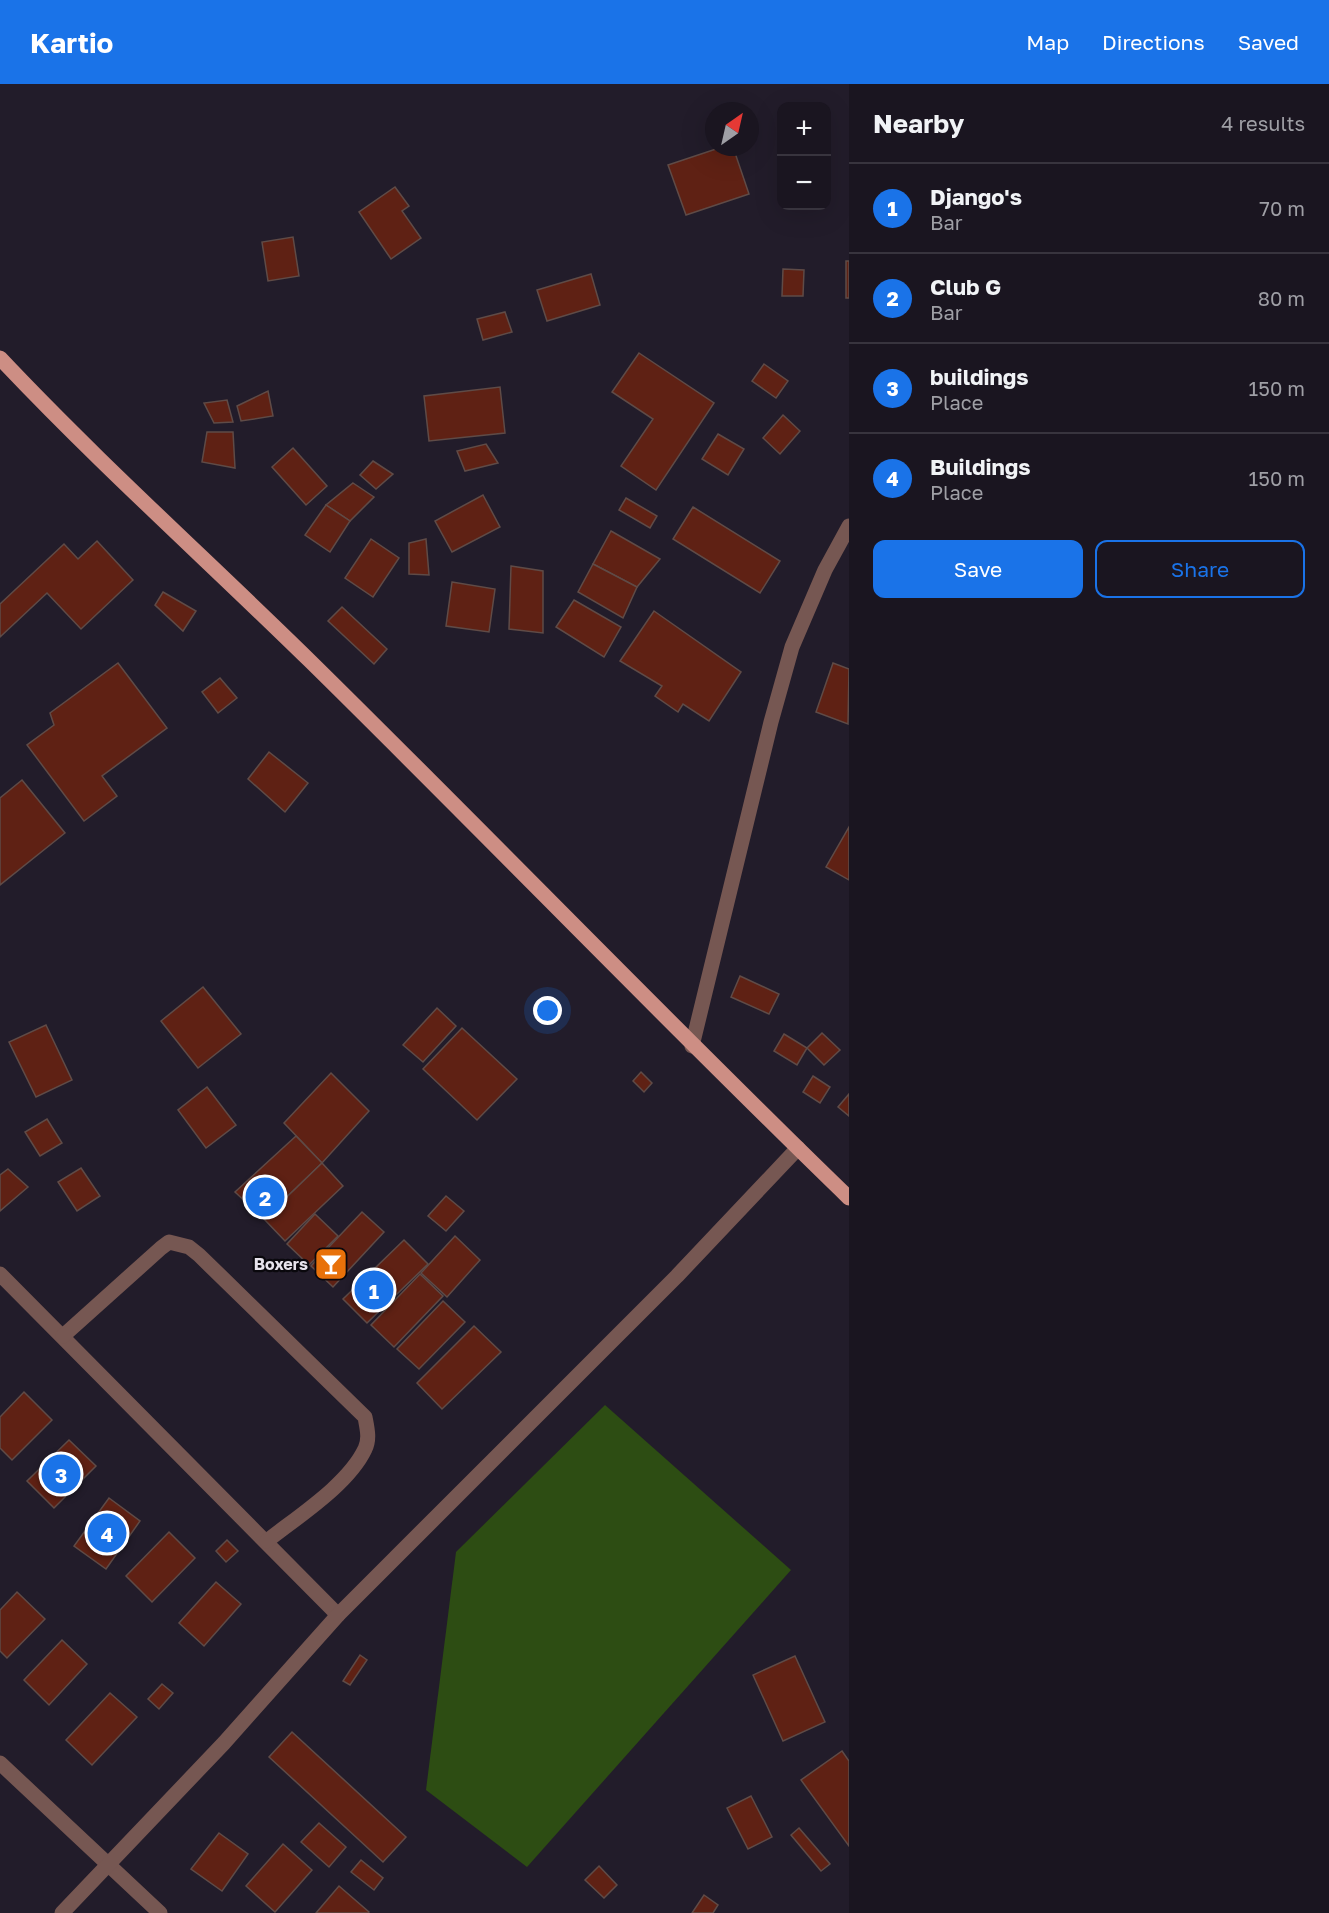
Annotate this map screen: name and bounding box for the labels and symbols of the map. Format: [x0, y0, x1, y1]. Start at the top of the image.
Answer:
north arrow [705, 102, 759, 156]
your location [533, 996, 562, 1025]
pin: 2 [246, 1174, 284, 1220]
bar icon: Boxers [313, 1246, 349, 1282]
place label: Boxers [254, 1254, 308, 1274]
pin: 1 [354, 1268, 394, 1312]
pin: 3 [42, 1452, 80, 1496]
pin: 4 [88, 1510, 126, 1556]

